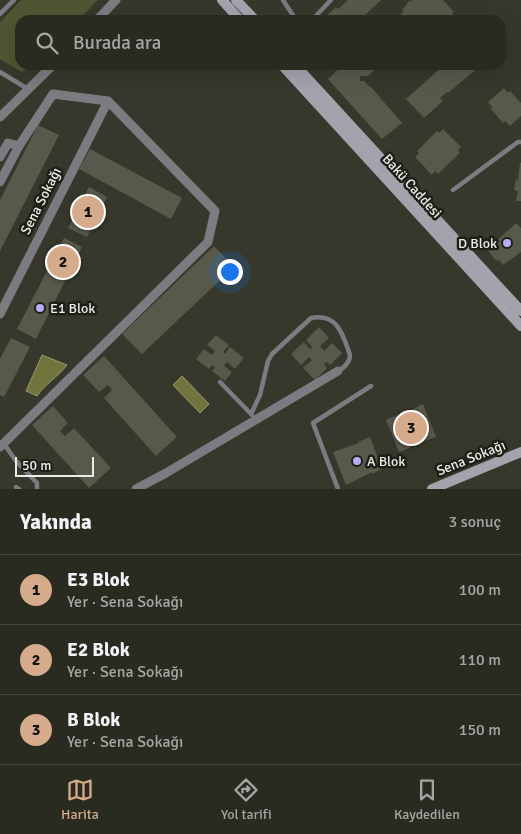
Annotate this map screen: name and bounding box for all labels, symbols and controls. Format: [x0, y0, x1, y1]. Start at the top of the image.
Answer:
search box [15, 15, 506, 70]
icon: search [33, 29, 61, 57]
text: Burada ara [73, 31, 161, 55]
street label: Bakü Caddesi [379, 150, 445, 222]
street label: Sena Sokağı [17, 165, 65, 237]
pin: 1 [72, 193, 104, 231]
place label: D Blok [458, 235, 497, 252]
marker: D Blok [501, 237, 513, 249]
pin: 2 [47, 243, 79, 281]
your location [217, 259, 243, 285]
place label: E1 Blok [50, 300, 95, 317]
marker: E1 Blok [34, 302, 46, 314]
pin: 3 [395, 409, 427, 447]
street label: Sena Sokağı [434, 436, 508, 480]
place label: A Blok [367, 453, 405, 470]
scale bar [15, 454, 94, 477]
marker: A Blok [351, 455, 363, 467]
text: 50 m [22, 457, 51, 474]
text: Yakında [20, 509, 92, 535]
text: 3 sonuç [449, 512, 501, 532]
text: E3 Blok [67, 568, 130, 592]
text: 1 [32, 580, 40, 600]
text: 100 m [459, 580, 501, 600]
text: Yer · Sena Sokağı [67, 592, 183, 612]
text: E2 Blok [67, 638, 130, 662]
text: 2 [32, 650, 40, 670]
text: 110 m [459, 650, 501, 670]
text: Yer · Sena Sokağı [67, 662, 183, 682]
text: B Blok [67, 708, 120, 732]
text: 3 [32, 720, 40, 740]
text: 150 m [459, 720, 501, 740]
text: Yer · Sena Sokağı [67, 732, 183, 752]
tab: Harita [61, 776, 99, 823]
tab: Yol tarifi [221, 776, 272, 823]
tab: Kaydedilen [394, 776, 460, 823]

